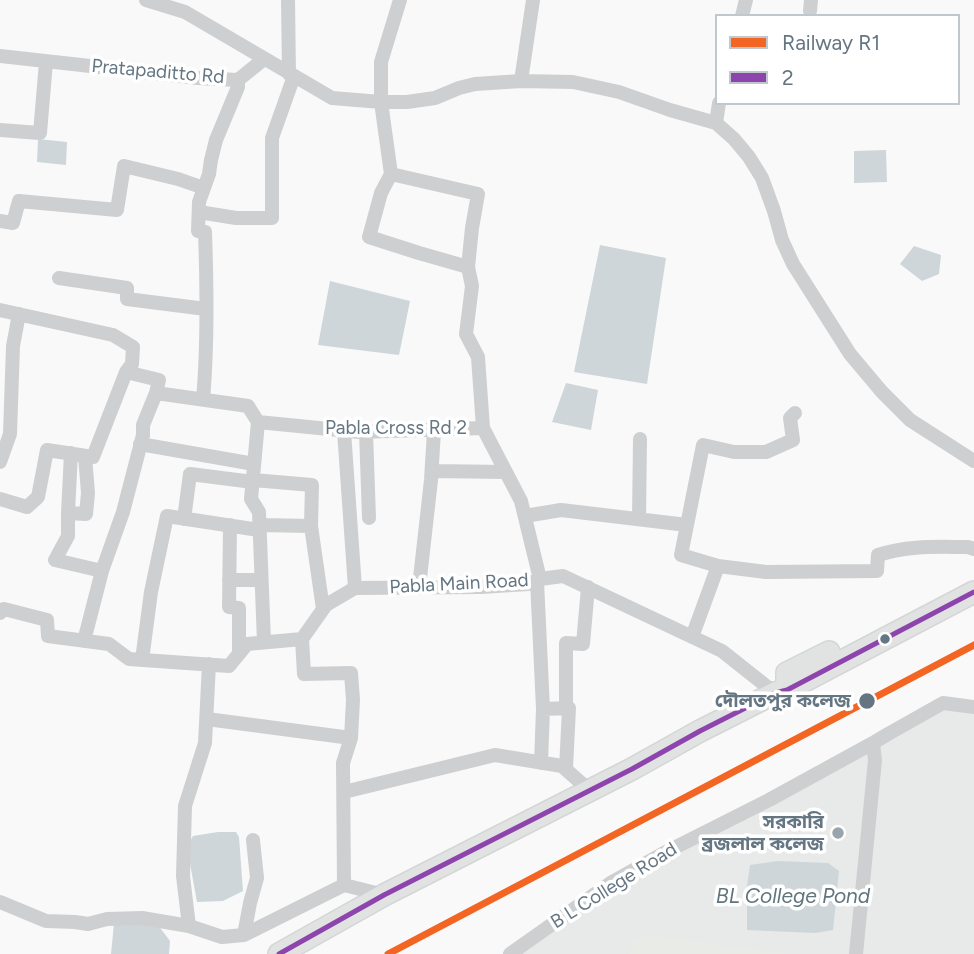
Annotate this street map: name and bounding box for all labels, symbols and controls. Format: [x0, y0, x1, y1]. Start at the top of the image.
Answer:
legend [715, 14, 960, 105]
text: Railway R1 [782, 30, 880, 55]
street label: Pratapaditto Rd [91, 55, 225, 89]
text: 2 [782, 65, 794, 90]
street label: Pabla Cross Rd 2 [325, 417, 467, 439]
street label: Pabla Main Road [389, 569, 529, 599]
unlabelled marker [878, 632, 892, 646]
place label: দৌলতপুর কলেজ [715, 690, 851, 712]
marker: দৌলতপুর কলেজ [857, 691, 877, 711]
place label: সরকারি ব্রজলাল কলেজ [702, 811, 824, 855]
marker: সরকারি ব্রজলাল কলেজ [830, 825, 846, 841]
street label: B L College Road [547, 838, 681, 934]
water label: BL College Pond [716, 884, 870, 910]

